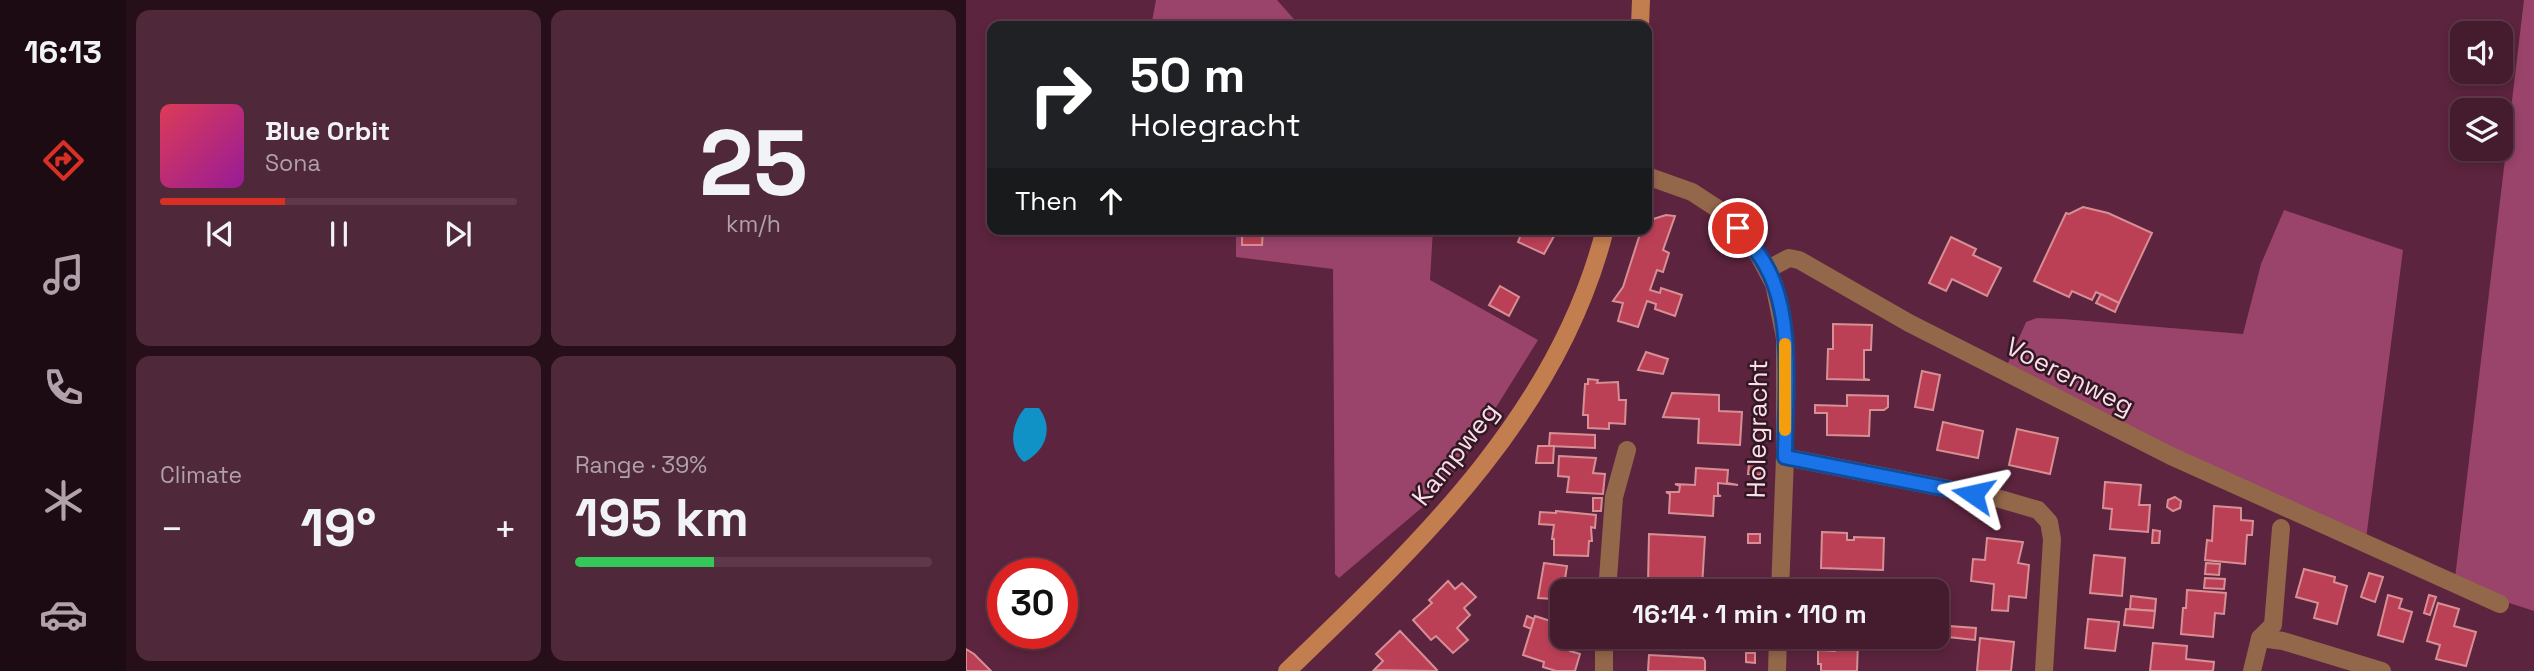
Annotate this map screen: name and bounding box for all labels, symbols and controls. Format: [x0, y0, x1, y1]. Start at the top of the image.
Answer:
map controls [2450, 21, 2513, 161]
button: sound [2450, 21, 2513, 84]
text: 16:13 [24, 32, 102, 72]
text: 50 m [1130, 44, 1245, 106]
icon: right [1015, 49, 1106, 140]
button: layers [2450, 98, 2513, 161]
text: 25 [699, 105, 808, 222]
text: Holegracht [1130, 105, 1301, 145]
text: Blue Orbit [265, 114, 390, 148]
icon: directions [39, 136, 88, 185]
text: Sona [265, 148, 321, 178]
icon: ahead [1092, 182, 1130, 220]
text: Then [1015, 184, 1078, 218]
pin [1708, 198, 1768, 258]
text: km/h [726, 209, 781, 239]
icon: arrive [1719, 209, 1757, 247]
icon: previous [201, 215, 239, 253]
icon: pause [320, 215, 358, 253]
icon: next [439, 215, 477, 253]
icon: music [39, 250, 88, 299]
street label: Voerenweg [2000, 329, 2140, 423]
street label: Holegracht [1739, 359, 1775, 499]
icon: phone [39, 363, 88, 412]
street label: Kampweg [1404, 395, 1506, 513]
text: Range · 39% [575, 450, 707, 480]
position arrow [1936, 457, 2010, 531]
text: Climate [160, 460, 242, 490]
icon: climate [39, 476, 88, 525]
text: 195 km [575, 485, 749, 551]
text: 19° [300, 495, 377, 561]
text: − [160, 505, 184, 553]
text: + [493, 505, 517, 553]
speed limit sign: 30 [987, 558, 1078, 649]
icon: car [39, 590, 88, 639]
text: 16:14 · 1 min · 110 m [1632, 597, 1867, 631]

